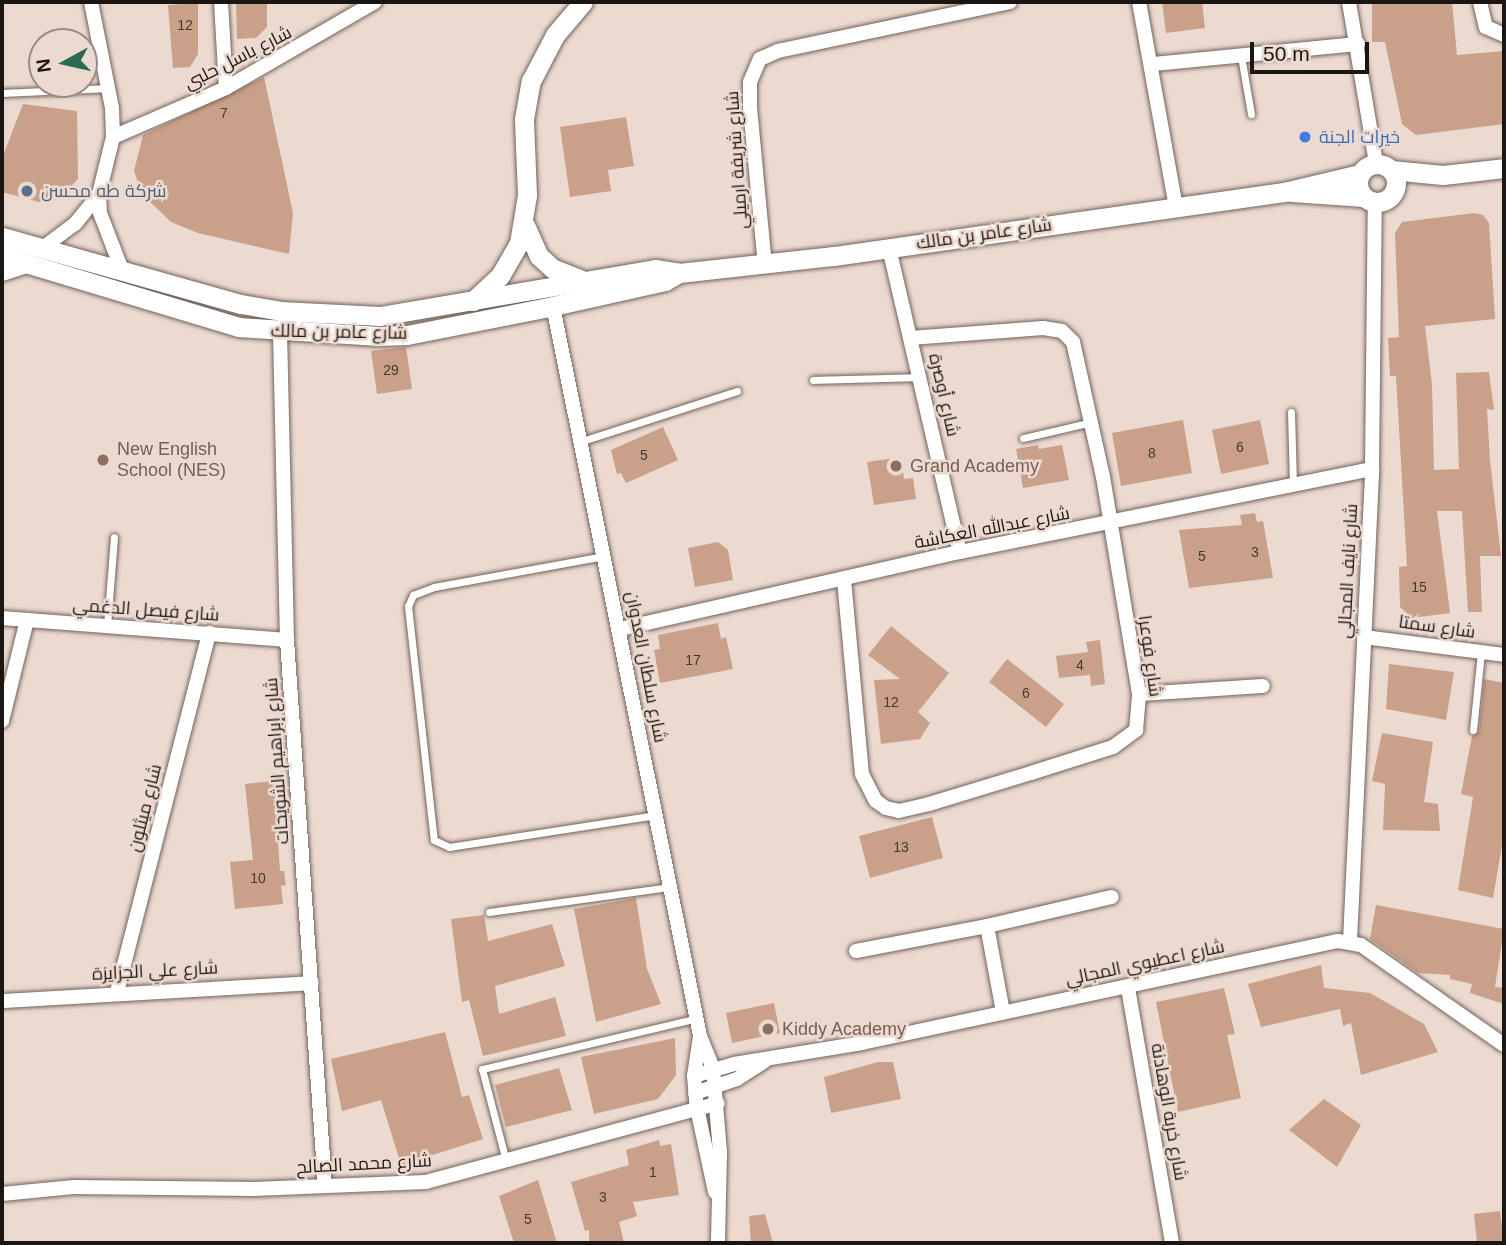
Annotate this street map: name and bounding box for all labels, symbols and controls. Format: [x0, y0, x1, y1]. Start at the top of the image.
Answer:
house number: 12 [177, 17, 193, 33]
street label: شارع باسل حلبي [181, 22, 295, 94]
north arrow [28, 28, 98, 98]
scale bar [1254, 28, 1373, 72]
text: 50 m [1263, 42, 1310, 65]
text: N [32, 57, 55, 74]
street label: شارع شريفة ارميلي [721, 90, 753, 230]
house number: 7 [220, 105, 228, 121]
place label: خيرات الجنة [1319, 126, 1400, 148]
marker: خيرات الجنة [1297, 129, 1313, 145]
place label: شركة طه محسن [41, 180, 167, 202]
marker: شركة طه محسن [19, 183, 35, 199]
street label: شارع عامر بن مالك [915, 214, 1053, 254]
street label: شارع عامر بن مالك [270, 320, 408, 344]
street label: شارع أوصرة [924, 351, 964, 439]
house number: 29 [383, 362, 399, 378]
place label: New English School (NES) [117, 439, 226, 482]
house number: 6 [1236, 439, 1244, 455]
house number: 8 [1148, 445, 1156, 461]
house number: 5 [640, 447, 648, 463]
marker: New English School (NES) [95, 452, 111, 468]
place label: Grand Academy [910, 455, 1040, 477]
marker: Grand Academy [888, 458, 904, 474]
street label: شارع عبدالله العكاشة [912, 502, 1072, 554]
street label: شارع نايف المجالي [1334, 503, 1362, 639]
house number: 3 [1251, 544, 1259, 560]
house number: 5 [1198, 548, 1206, 564]
house number: 15 [1411, 579, 1427, 595]
street label: شارع سلطان العدوان [621, 590, 671, 744]
street label: شارع فيصل الدغمي [72, 594, 220, 626]
street label: شارع سمتا [1397, 611, 1477, 643]
street label: شارع فوعرا [1134, 614, 1166, 698]
house number: 17 [685, 652, 701, 668]
house number: 4 [1076, 657, 1084, 673]
street label: شارع إبراهيم الشويحات [260, 677, 294, 845]
house number: 6 [1022, 685, 1030, 701]
house number: 12 [883, 694, 899, 710]
street label: شارع ميثلون [124, 762, 166, 854]
house number: 13 [893, 839, 909, 855]
house number: 10 [250, 870, 266, 886]
street label: شارع اعطيوي المجالي [1063, 936, 1227, 990]
street label: شارع علي الجزايزة [91, 957, 219, 985]
place label: Kiddy Academy [782, 1018, 907, 1040]
marker: Kiddy Academy [760, 1021, 776, 1037]
street label: شارع خربة الوهادنة [1146, 1042, 1192, 1182]
street label: شارع محمد الصالح [296, 1150, 432, 1178]
house number: 1 [649, 1164, 657, 1180]
house number: 3 [599, 1189, 607, 1205]
house number: 5 [524, 1211, 532, 1227]

